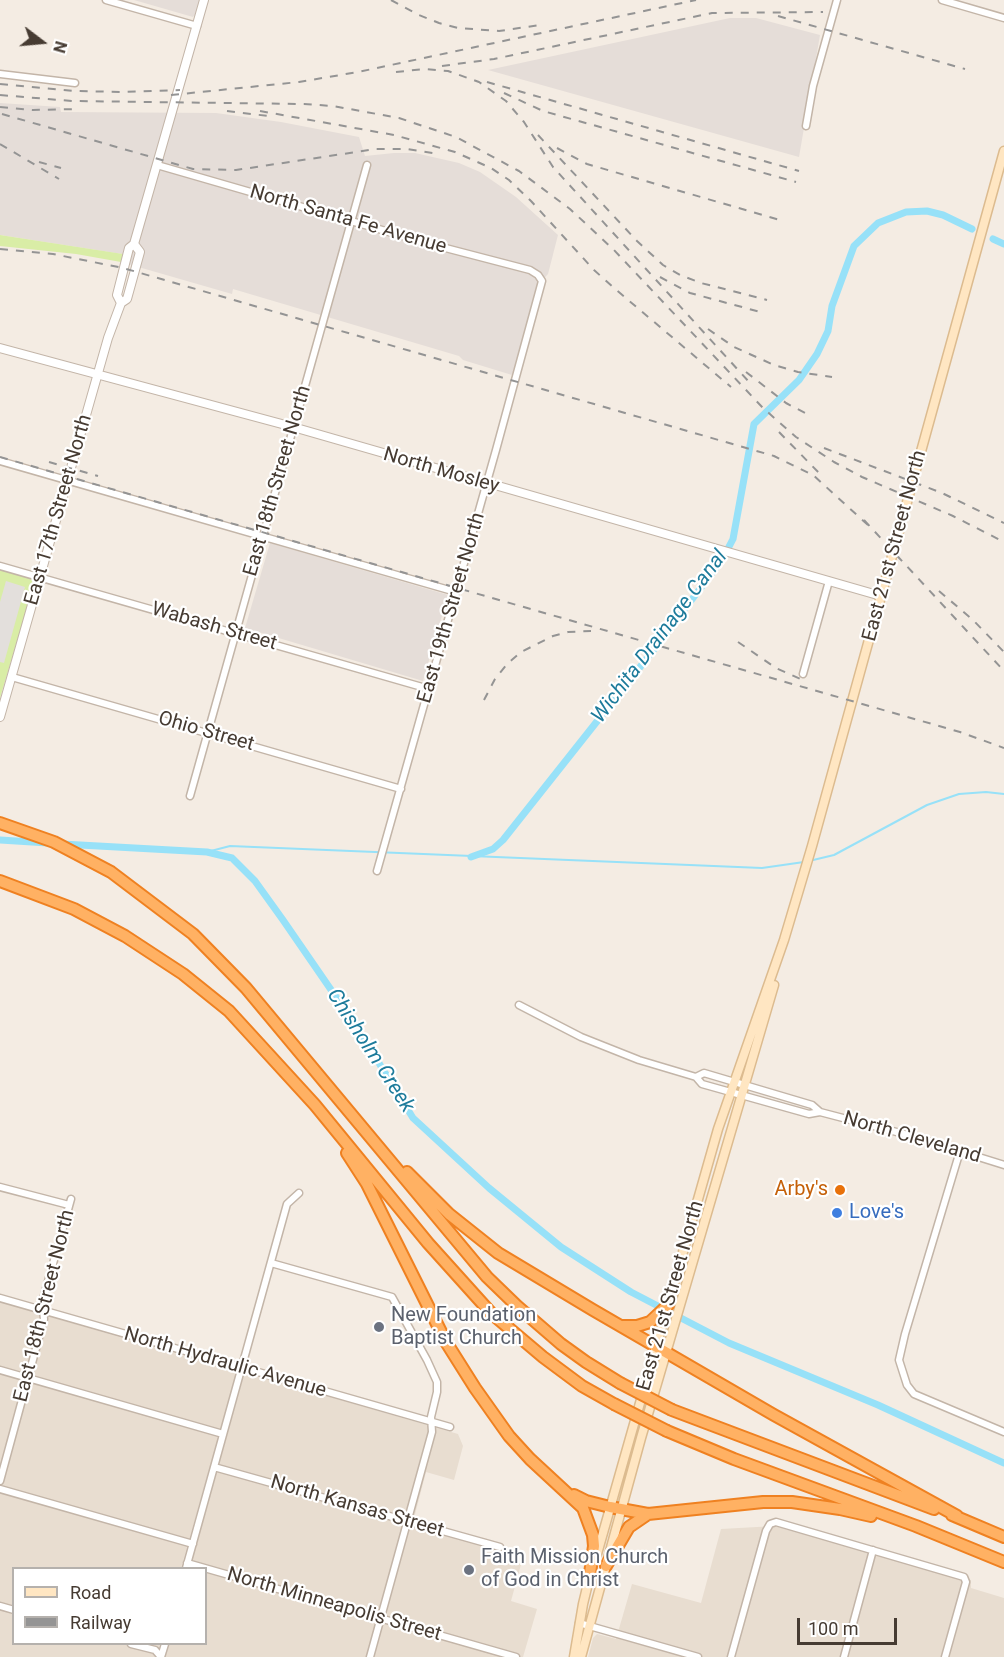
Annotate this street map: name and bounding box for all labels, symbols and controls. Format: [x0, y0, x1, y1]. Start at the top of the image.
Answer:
north arrow [12, 12, 72, 72]
text: N [49, 39, 70, 55]
street label: North Santa Fe Avenue [247, 180, 449, 260]
street label: East 18th Street North [239, 383, 317, 579]
street label: East 17th Street North [20, 412, 98, 608]
street label: North Mosley [380, 443, 502, 499]
street label: East 21st Street North [858, 448, 932, 644]
street label: East 19th Street North [413, 510, 491, 706]
water label: Wichita Drainage Canal [587, 546, 733, 728]
street label: Wabash Street [148, 598, 280, 656]
street label: Ohio Street [155, 707, 257, 757]
water label: Chisholm Creek [321, 984, 419, 1118]
street label: North Cleveland [840, 1107, 984, 1169]
place label: Arby's [774, 1178, 828, 1202]
marker: Arby's [833, 1183, 847, 1197]
street label: East 21st Street North [632, 1198, 710, 1394]
place label: Love's [849, 1201, 904, 1225]
marker: Love's [830, 1206, 844, 1220]
street label: East 18th Street North [9, 1207, 81, 1405]
place label: New Foundation Baptist Church [391, 1304, 536, 1351]
marker: New Foundation Baptist Church [372, 1320, 386, 1334]
street label: North Hydraulic Avenue [121, 1323, 329, 1403]
street label: North Kansas Street [268, 1471, 446, 1543]
place label: Faith Mission Church of God in Christ [481, 1546, 668, 1593]
street label: North Minneapolis Street [224, 1563, 444, 1647]
marker: Faith Mission Church of God in Christ [462, 1563, 476, 1577]
legend [12, 1567, 207, 1645]
text: Road [70, 1582, 111, 1603]
scale bar [800, 1606, 900, 1644]
text: Railway [70, 1612, 131, 1633]
text: 100 m [808, 1618, 859, 1639]

